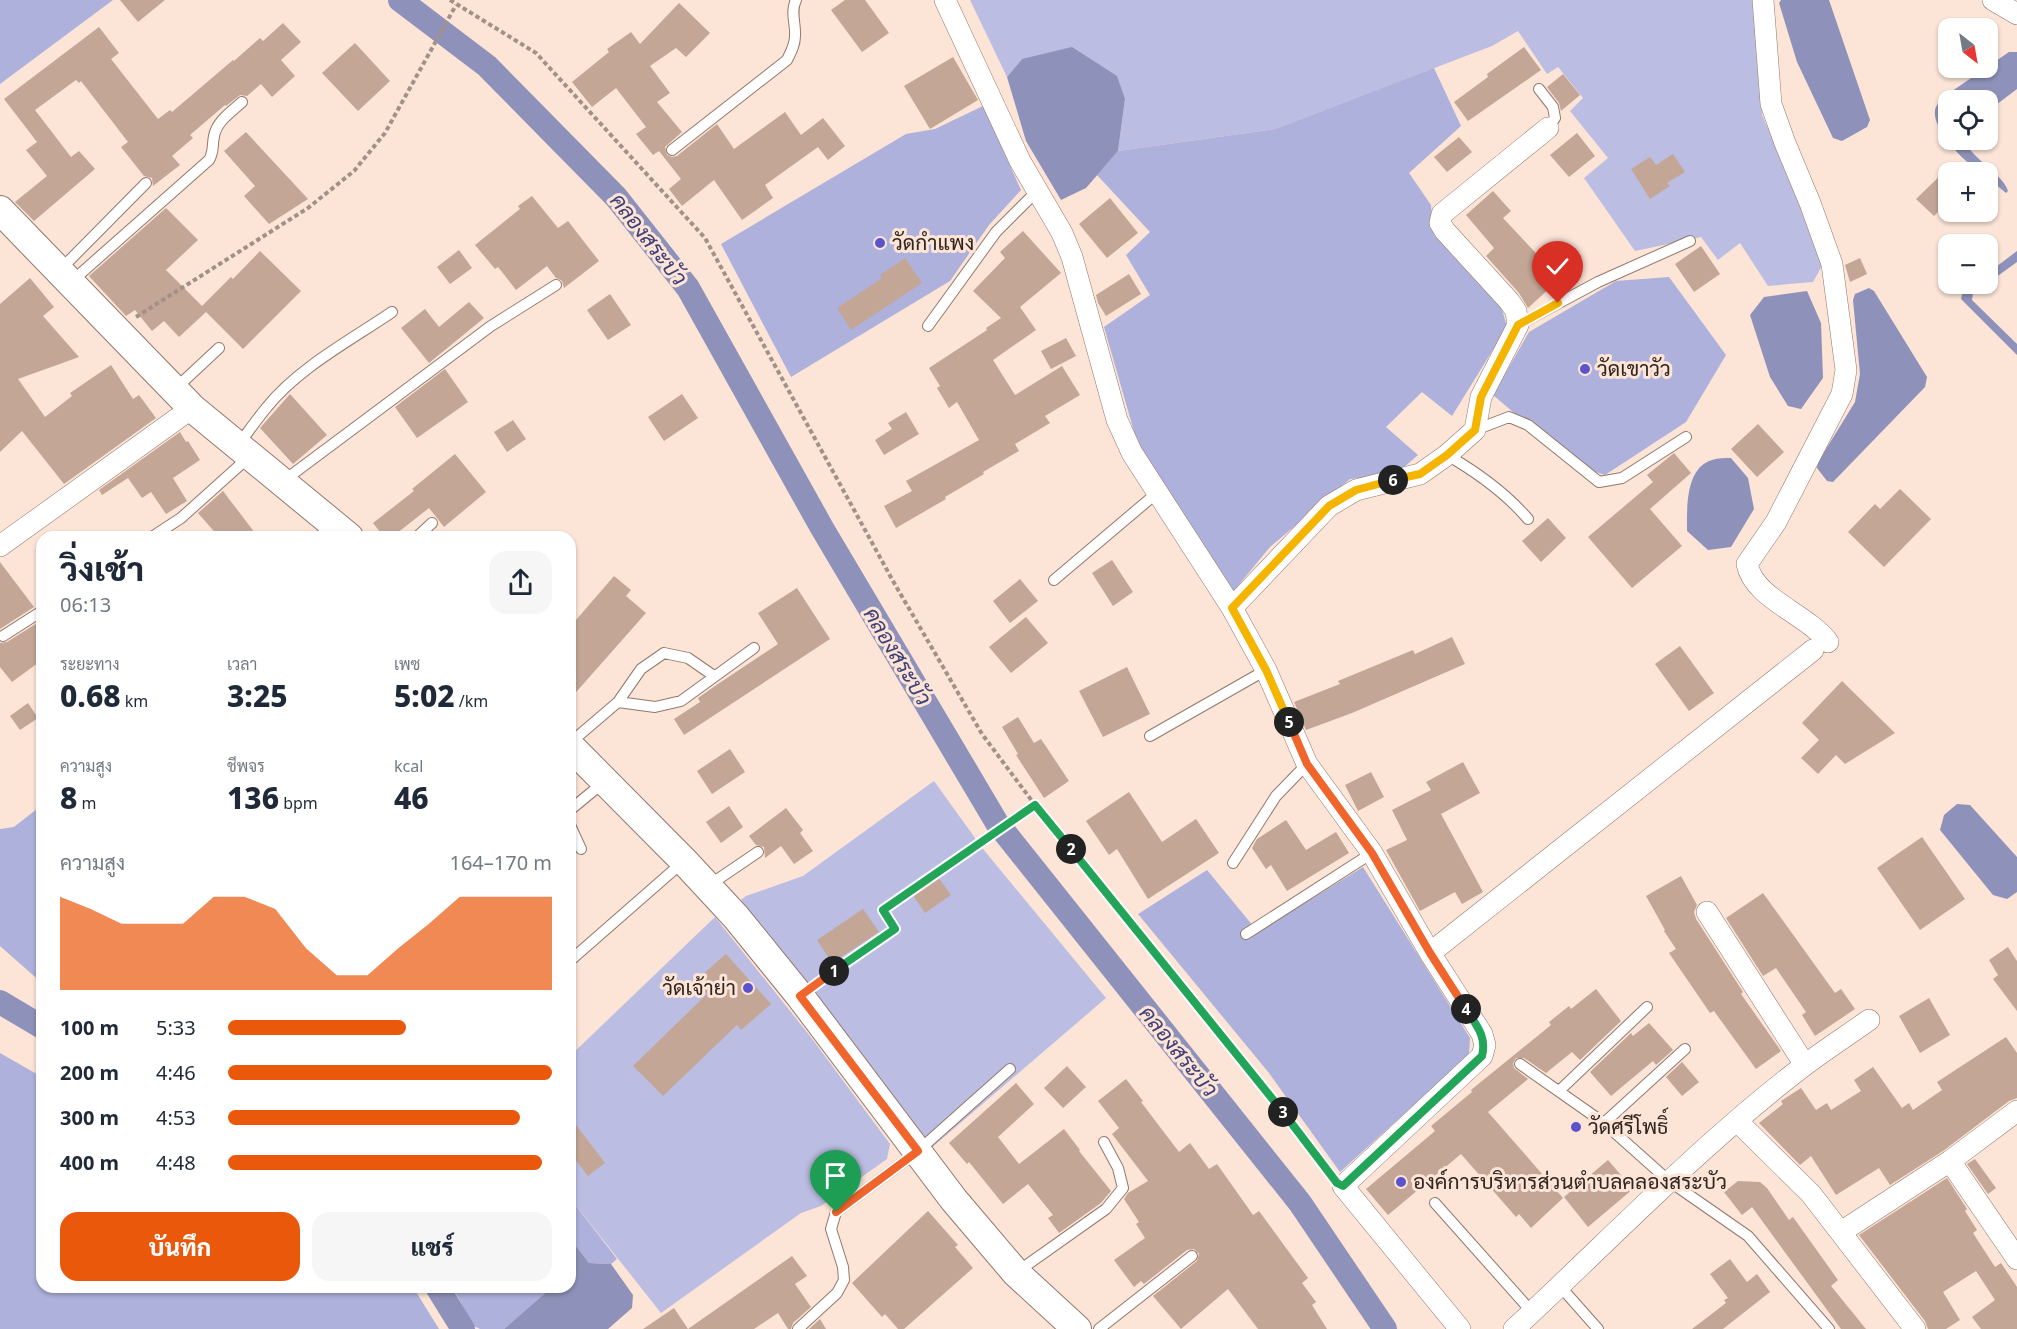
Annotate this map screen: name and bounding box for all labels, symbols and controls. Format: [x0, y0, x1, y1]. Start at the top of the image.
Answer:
north arrow [1938, 18, 1998, 78]
map controls [1938, 18, 1998, 294]
button: locate [1938, 90, 1998, 150]
button: + [1938, 162, 1998, 222]
water label: คลองสระบัว [604, 186, 695, 291]
place label: วัดกำแพง [892, 228, 974, 256]
button: − [1938, 234, 1998, 294]
marker: วัดกำแพง [873, 236, 887, 250]
pin [1532, 241, 1583, 303]
icon: check [1541, 250, 1574, 283]
place label: วัดเขาวัว [1597, 354, 1671, 382]
marker: วัดเขาวัว [1578, 362, 1592, 376]
pin: 6 [1378, 465, 1408, 495]
text: 6 [1388, 469, 1398, 491]
text: วิ่งเช้า [60, 546, 144, 591]
button: share [489, 551, 552, 614]
text: 06:13 [60, 591, 111, 618]
water label: คลองสระบัว [858, 601, 940, 710]
text: ระยะทาง [60, 653, 120, 675]
text: เวลา [227, 653, 257, 675]
text: เพซ [394, 653, 420, 675]
text: 0.68 [60, 675, 121, 716]
text: 3:25 [227, 675, 288, 716]
text: 5:02 [394, 675, 455, 716]
text: km [121, 690, 148, 712]
text: /km [455, 690, 488, 712]
pin: 5 [1274, 707, 1304, 737]
text: 5 [1284, 711, 1294, 733]
text: ความสูง [60, 755, 112, 777]
text: ชีพจร [227, 755, 265, 777]
text: kcal [394, 755, 423, 777]
text: 8 [60, 777, 77, 818]
text: 136 [227, 777, 279, 818]
text: 46 [394, 777, 429, 818]
text: m [77, 792, 96, 814]
text: bpm [279, 792, 318, 814]
pin: 2 [1056, 834, 1086, 864]
text: 2 [1066, 838, 1076, 860]
text: ความสูง [60, 849, 125, 876]
text: 164–170 m [449, 849, 552, 876]
pin: 1 [819, 956, 849, 986]
text: 1 [829, 960, 839, 982]
place label: วัดเจ้าย่า [662, 973, 736, 1001]
marker: วัดเจ้าย่า [741, 981, 755, 995]
pin: 4 [1451, 994, 1481, 1024]
water label: คลองสระบัว [1134, 998, 1226, 1102]
text: 4 [1461, 998, 1471, 1020]
text: 100 m [60, 1014, 119, 1041]
text: 5:33 [156, 1014, 196, 1041]
text: 200 m [60, 1059, 119, 1086]
text: 4:46 [156, 1059, 196, 1086]
pin: 3 [1268, 1097, 1298, 1127]
text: 3 [1278, 1101, 1288, 1123]
text: 300 m [60, 1104, 119, 1131]
text: 4:53 [156, 1104, 196, 1131]
place label: วัดศรีโพธิ์ [1588, 1107, 1668, 1140]
marker: วัดศรีโพธิ์ [1569, 1120, 1583, 1134]
text: 400 m [60, 1149, 119, 1176]
text: 4:48 [156, 1149, 196, 1176]
pin [810, 1150, 861, 1212]
icon: arrive [819, 1159, 852, 1192]
place label: องค์การบริหารส่วนตำบลคลองสระบัว [1413, 1167, 1727, 1195]
marker: องค์การบริหารส่วนตำบลคลองสระบัว [1394, 1175, 1408, 1189]
button: บันทึก [60, 1212, 300, 1281]
button: แชร์ [312, 1212, 552, 1281]

